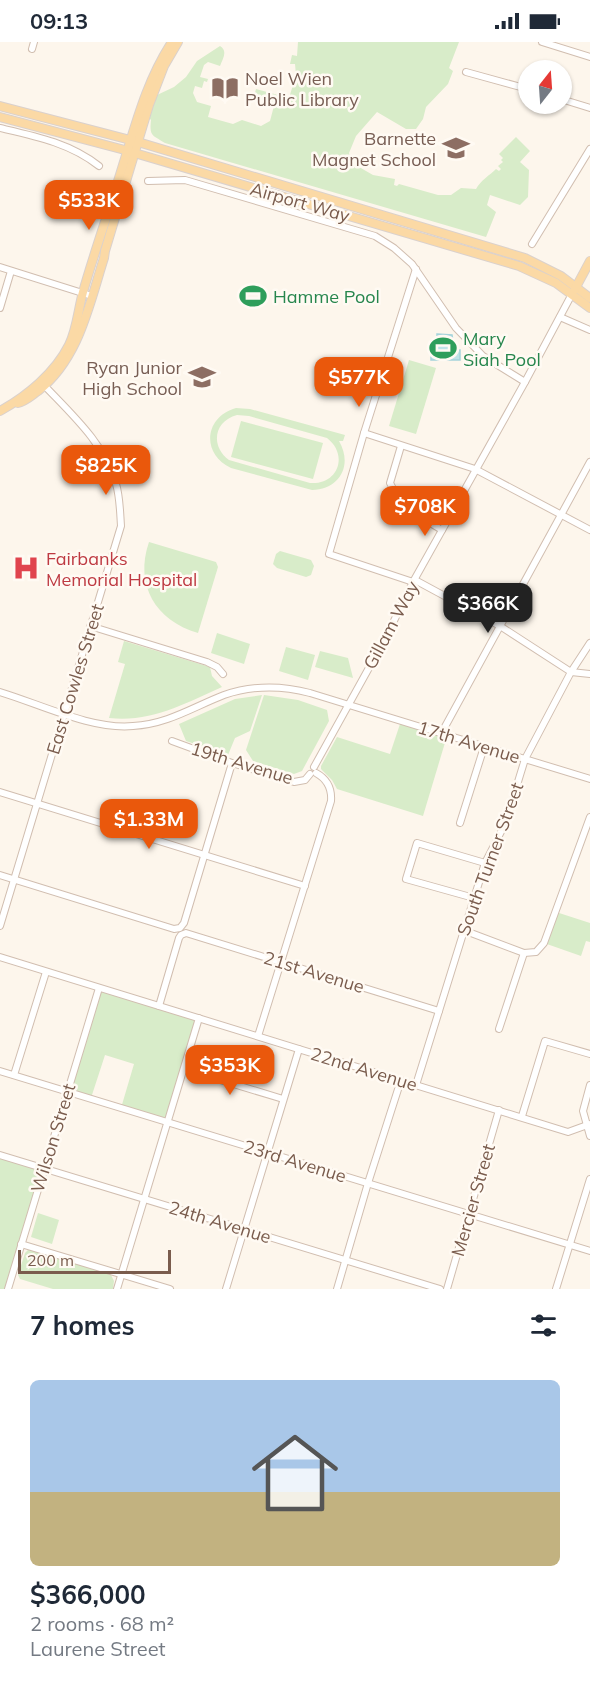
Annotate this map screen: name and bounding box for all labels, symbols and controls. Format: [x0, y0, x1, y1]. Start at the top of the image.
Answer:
text: 09:13 [30, 7, 88, 35]
north arrow [518, 60, 572, 114]
map controls [518, 60, 572, 114]
place label: Noel Wien Public Library [245, 67, 359, 111]
library icon: Noel Wien Public Library [210, 73, 240, 103]
place label: Barnette Magnet School [312, 127, 436, 171]
school or university icon: Barnette Magnet School [441, 133, 471, 163]
street label: Airport Way [248, 177, 353, 227]
pin: $533K [47, 180, 131, 231]
text: $533K [58, 187, 120, 212]
sports icon: Hamme Pool [238, 281, 268, 311]
place label: Hamme Pool [273, 285, 380, 308]
place label: Mary Siah Pool [463, 327, 541, 371]
sports icon: Mary Siah Pool [428, 333, 458, 363]
place label: Ryan Junior High School [82, 356, 182, 400]
pin: $577K [317, 357, 401, 408]
school or university icon: Ryan Junior High School [187, 362, 217, 392]
text: $577K [328, 364, 390, 389]
pin: $825K [64, 445, 148, 496]
text: $825K [75, 452, 137, 477]
pin: $708K [383, 486, 467, 537]
text: $708K [394, 493, 456, 518]
place label: Fairbanks Memorial Hospital [46, 547, 197, 591]
hospital icon: Fairbanks Memorial Hospital [11, 553, 41, 583]
street label: Gillam Way [358, 577, 424, 673]
pin: $366K [446, 583, 530, 634]
text: $366K [457, 590, 519, 615]
street label: East Cowles Street [41, 601, 109, 757]
street label: 17th Avenue [415, 716, 523, 768]
street label: 19th Avenue [188, 737, 296, 789]
street label: South Turner Street [452, 779, 528, 939]
pin: $1.33M [100, 799, 198, 850]
text: $1.33M [114, 806, 184, 831]
street label: 21st Avenue [261, 946, 367, 998]
street label: 22nd Avenue [308, 1042, 420, 1096]
pin: $353K [188, 1045, 272, 1096]
text: $353K [199, 1052, 261, 1077]
street label: Wilson Street [26, 1081, 80, 1195]
street label: 23rd Avenue [241, 1134, 349, 1188]
street label: Mercier Street [446, 1141, 500, 1259]
street label: 24th Avenue [166, 1196, 274, 1248]
scale bar [18, 1247, 171, 1274]
text: 200 m [27, 1250, 74, 1270]
text: 7 homes [30, 1309, 134, 1342]
icon: filters [527, 1309, 560, 1342]
icon: home [241, 1419, 349, 1527]
text: $366,000 [30, 1578, 146, 1611]
text: 2 rooms · 68 m² [30, 1611, 174, 1636]
text: Laurene Street [30, 1636, 166, 1661]

